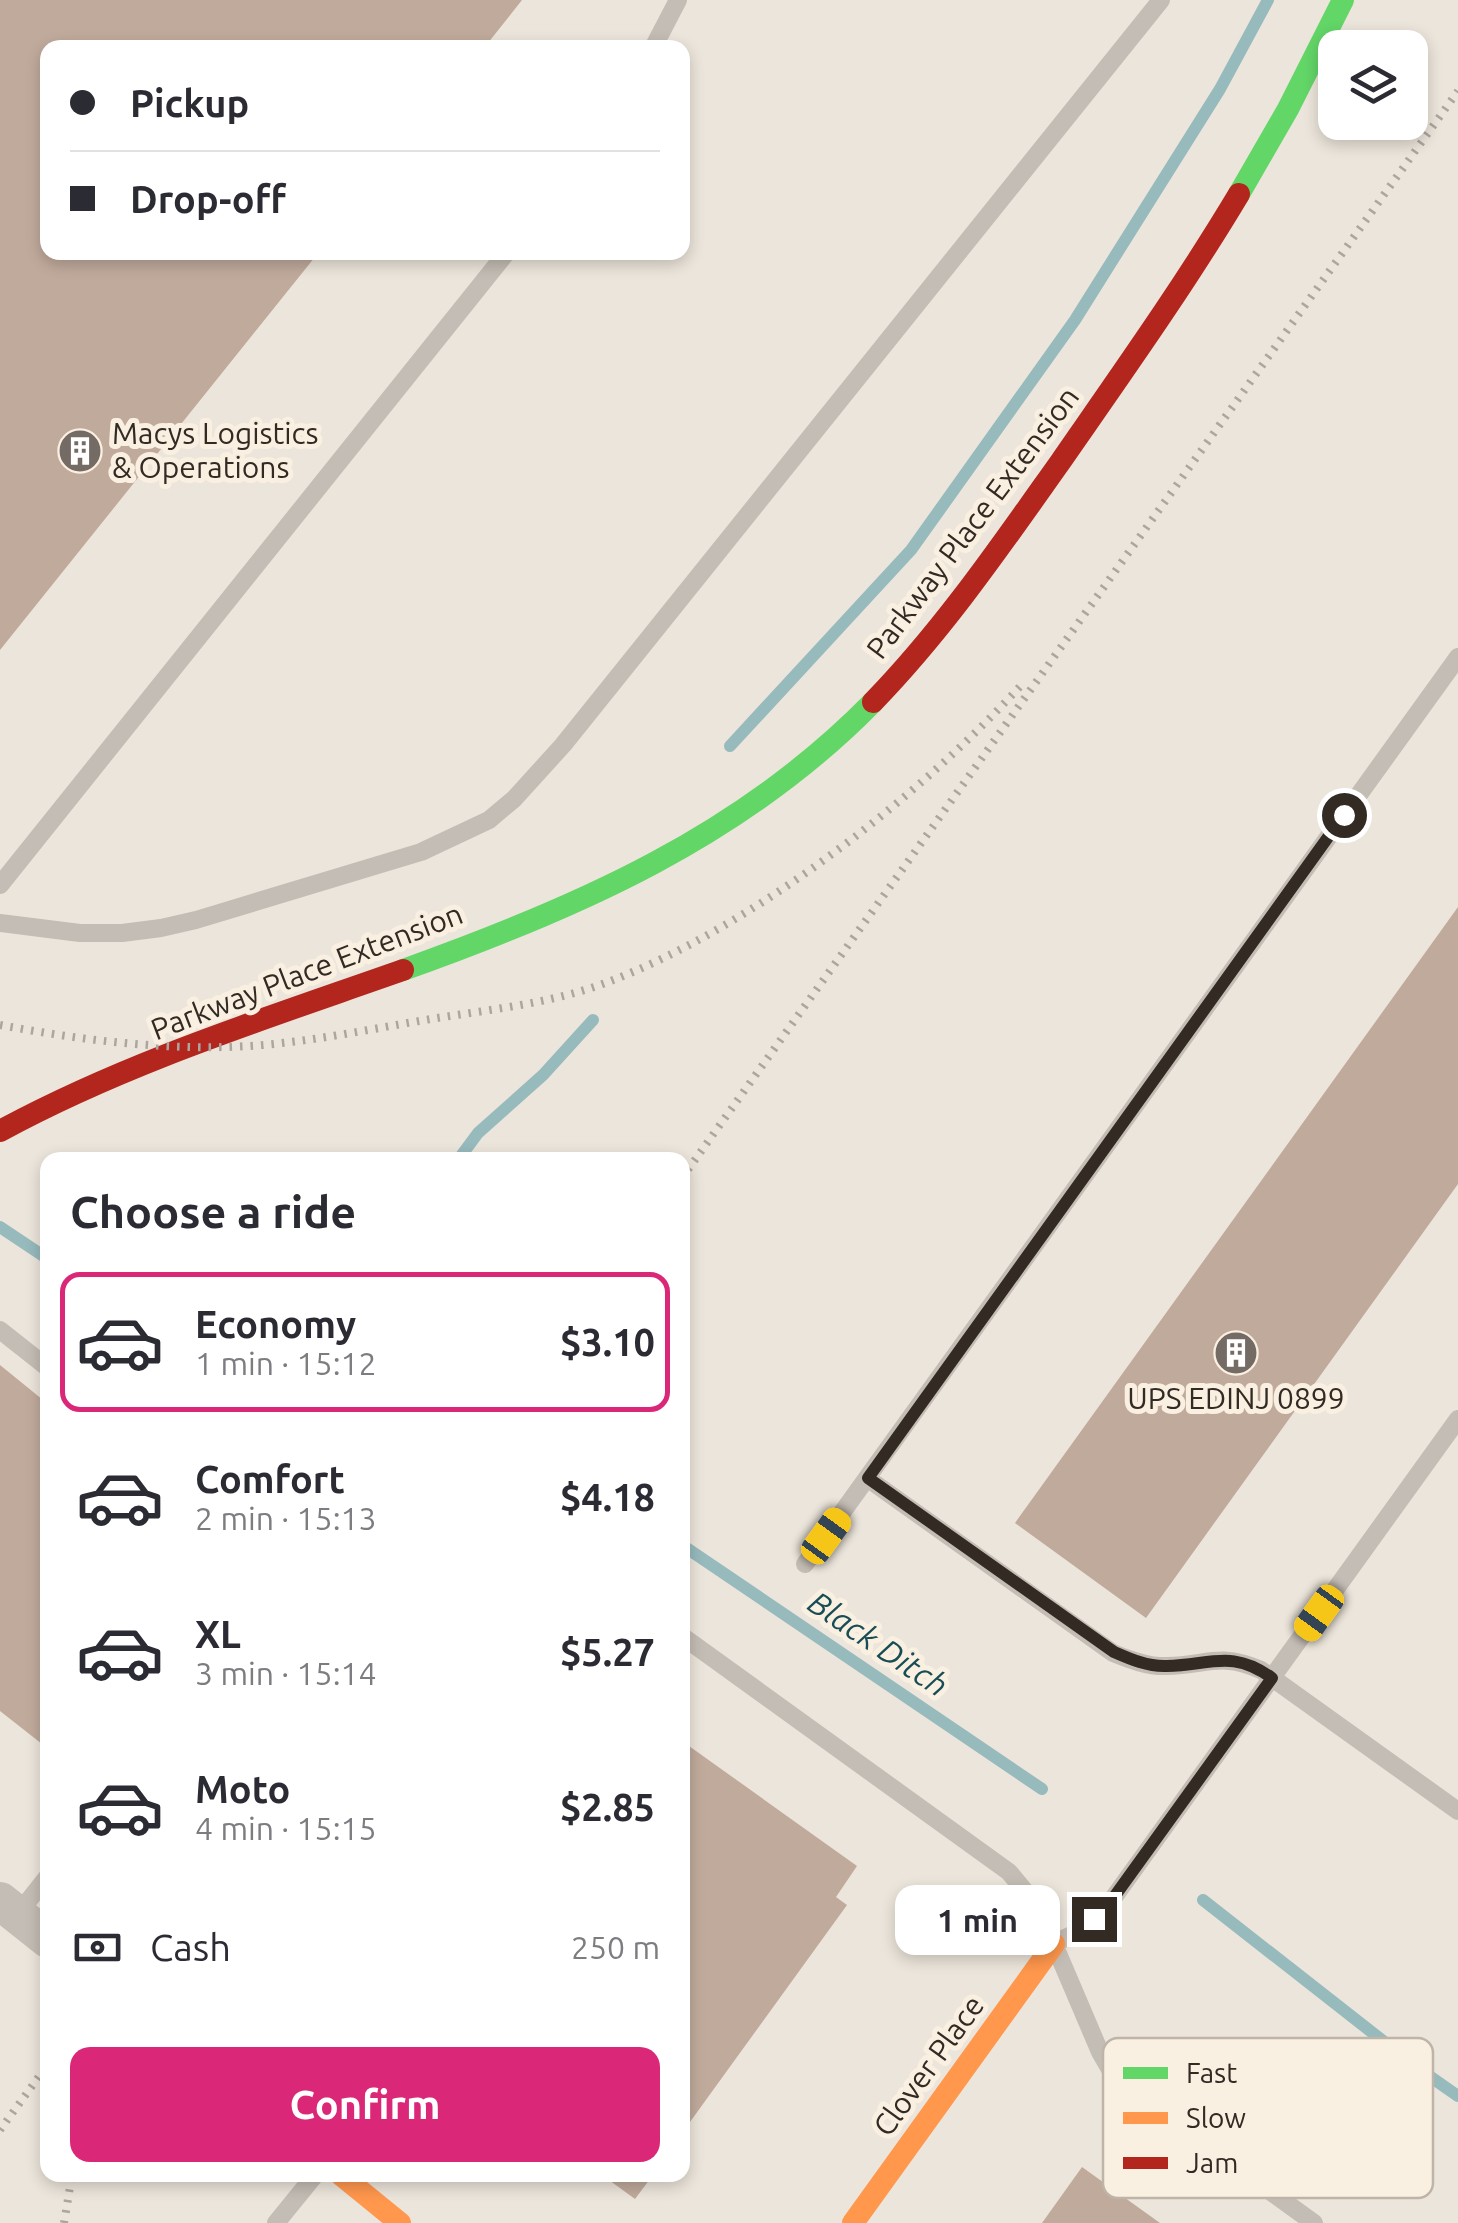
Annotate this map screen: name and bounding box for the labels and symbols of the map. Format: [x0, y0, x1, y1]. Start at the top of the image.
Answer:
street label: Parkway Place Extension [859, 380, 1085, 665]
place label: Macys Logistics & Operations [112, 416, 319, 484]
building icon: Macys Logistics & Operations [57, 428, 103, 474]
route start [1322, 793, 1367, 838]
street label: Parkway Place Extension [146, 896, 467, 1046]
building icon: UPS EDINJ 0899 [1213, 1330, 1259, 1376]
place label: UPS EDINJ 0899 [1127, 1381, 1345, 1415]
car [796, 1503, 856, 1569]
car [1289, 1580, 1349, 1646]
water label: Black Ditch [802, 1583, 955, 1703]
callout: 1 min [894, 1884, 1059, 1954]
route end [1072, 1897, 1117, 1942]
street label: Clover Place [866, 1989, 990, 2142]
legend [1103, 2038, 1433, 2198]
text: Fast [1186, 2057, 1237, 2088]
text: Slow [1186, 2102, 1246, 2133]
text: Jam [1186, 2147, 1238, 2178]

